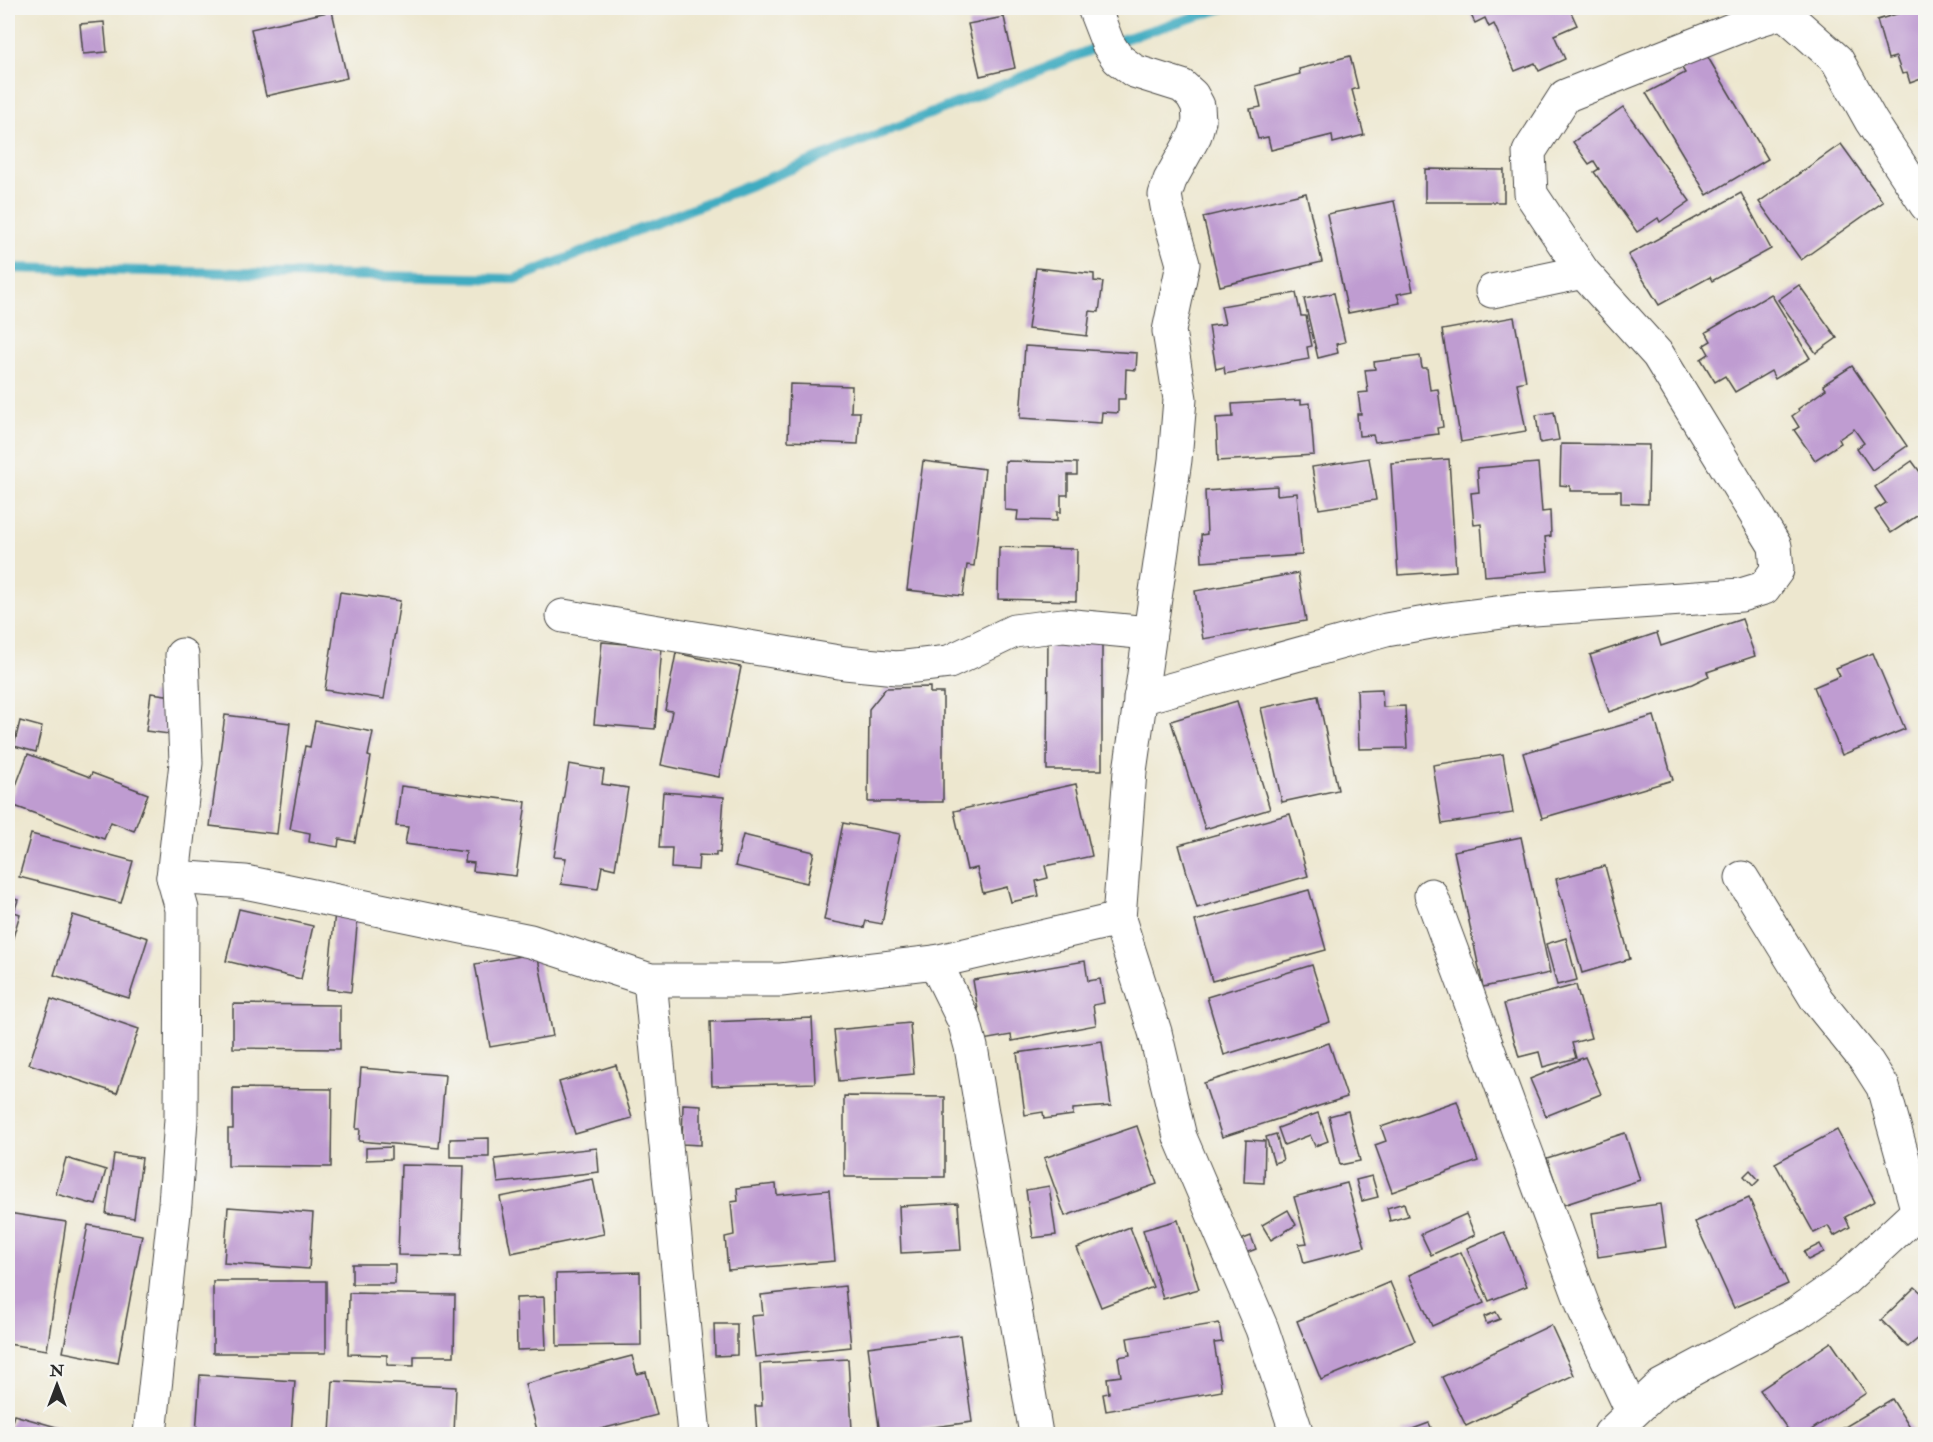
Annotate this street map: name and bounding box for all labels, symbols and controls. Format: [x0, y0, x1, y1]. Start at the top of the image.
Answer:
north arrow [27, 1355, 87, 1415]
text: N [49, 1361, 65, 1381]

